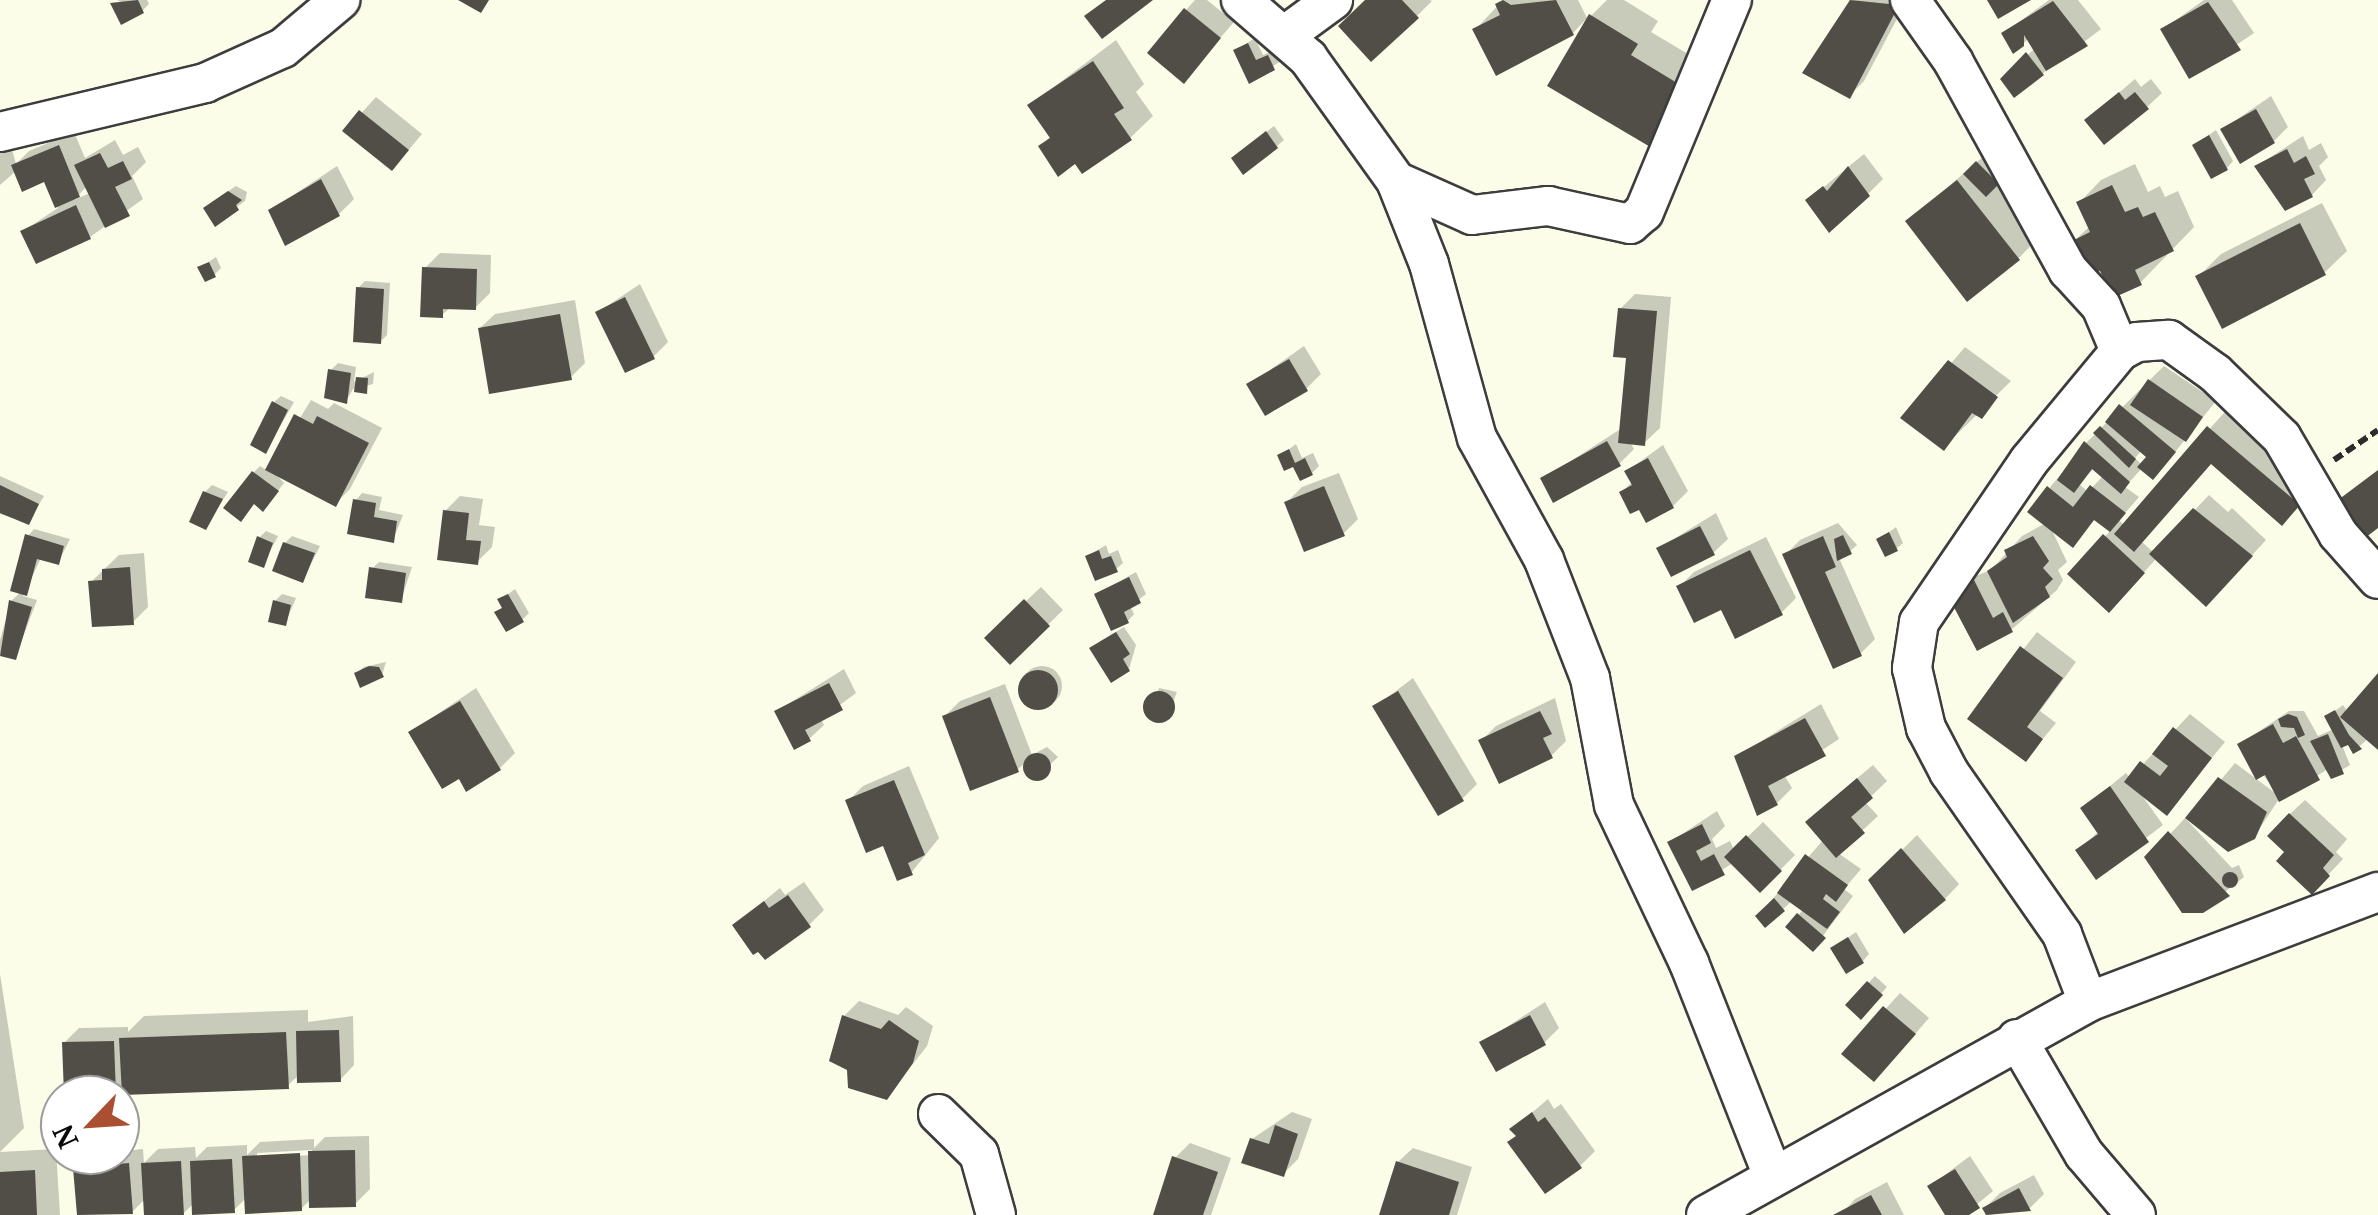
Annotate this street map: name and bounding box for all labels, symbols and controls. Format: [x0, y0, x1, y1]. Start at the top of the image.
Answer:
north arrow [40, 1075, 140, 1175]
text: N [43, 1119, 87, 1155]

